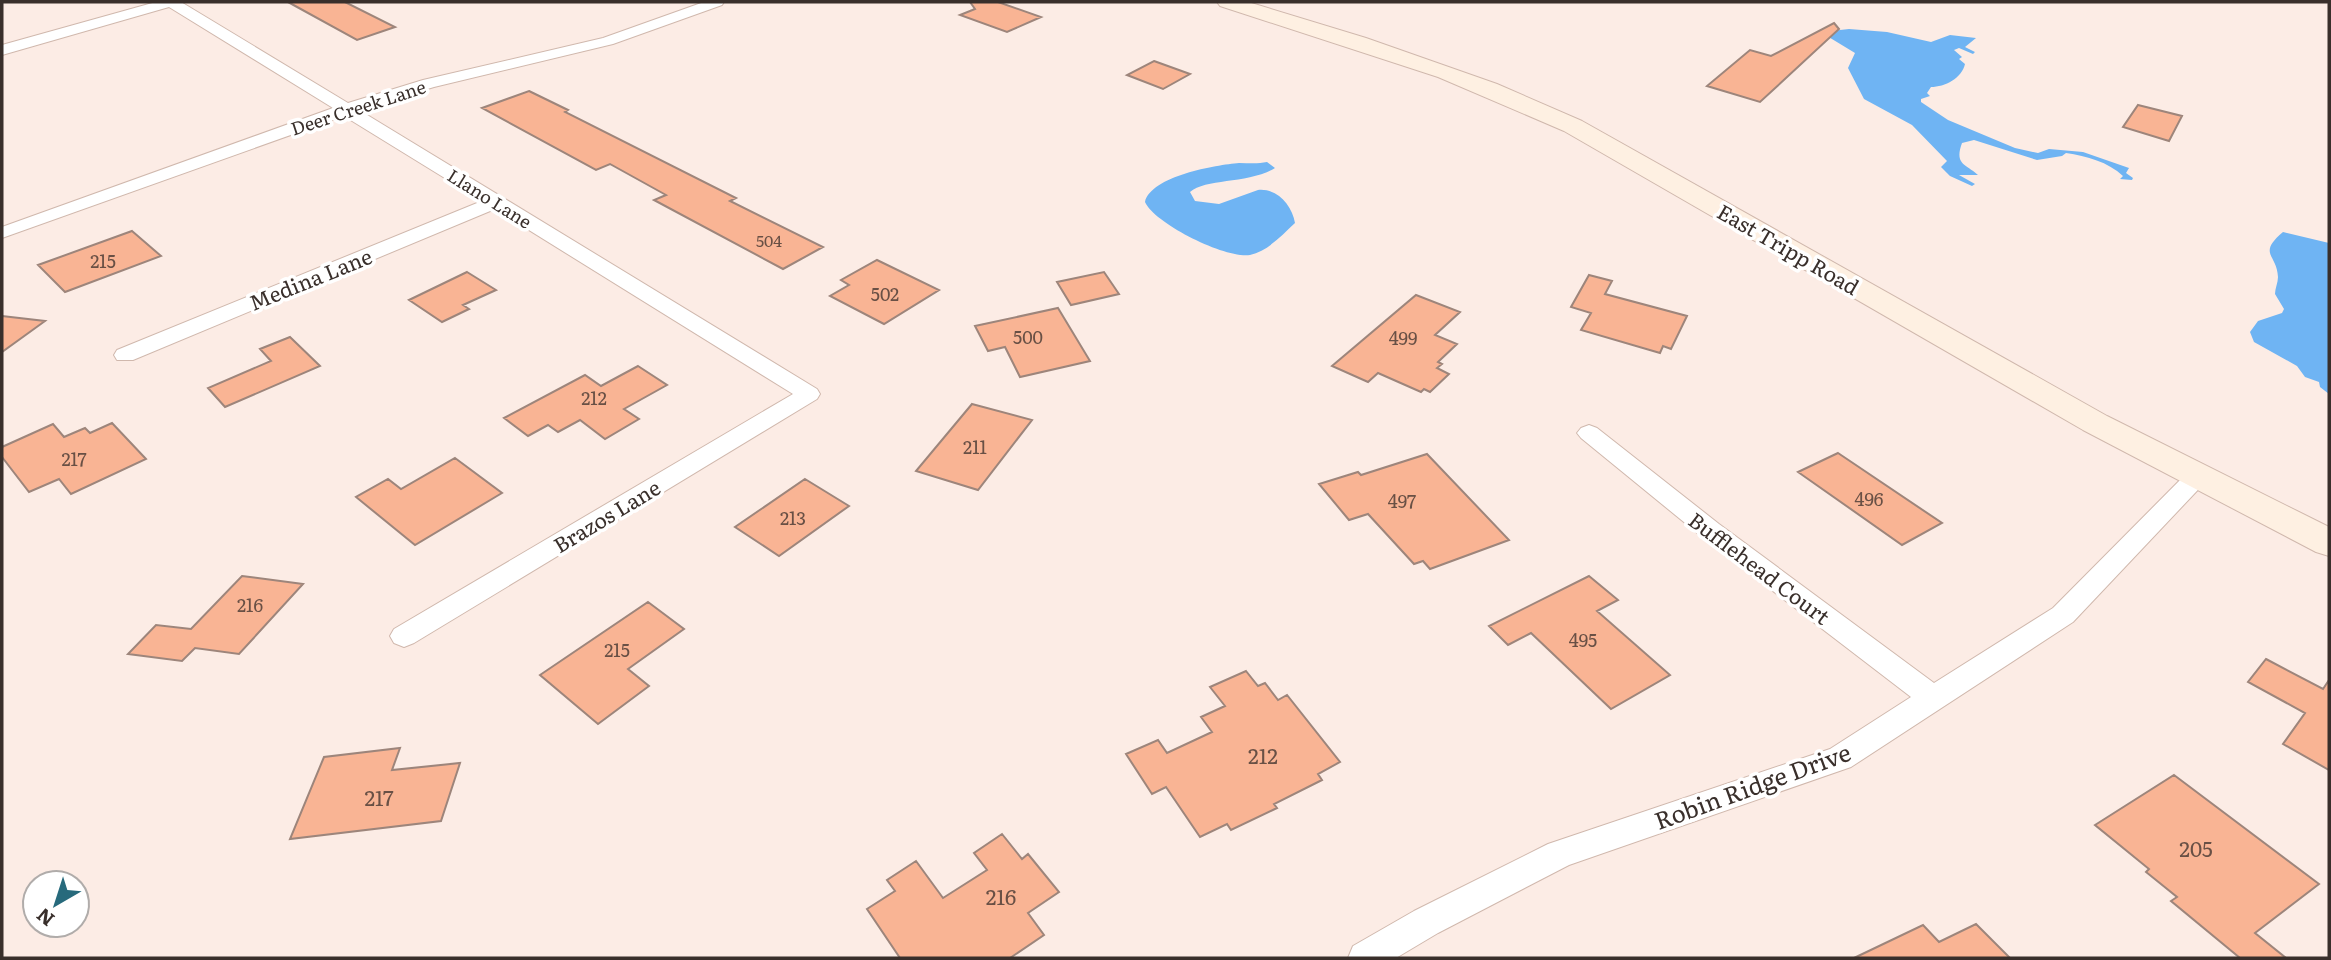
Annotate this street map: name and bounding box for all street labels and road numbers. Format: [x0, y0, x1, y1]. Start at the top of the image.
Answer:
street label: Deer Creek Lane [287, 72, 429, 142]
street label: Llano Lane [443, 161, 537, 235]
street label: East Tripp Road [1712, 195, 1866, 301]
street label: Medina Lane [244, 239, 376, 317]
street label: Brazos Lane [547, 471, 666, 559]
street label: Bufflehead Court [1683, 503, 1838, 631]
street label: Robin Ridge Drive [1649, 733, 1855, 837]

